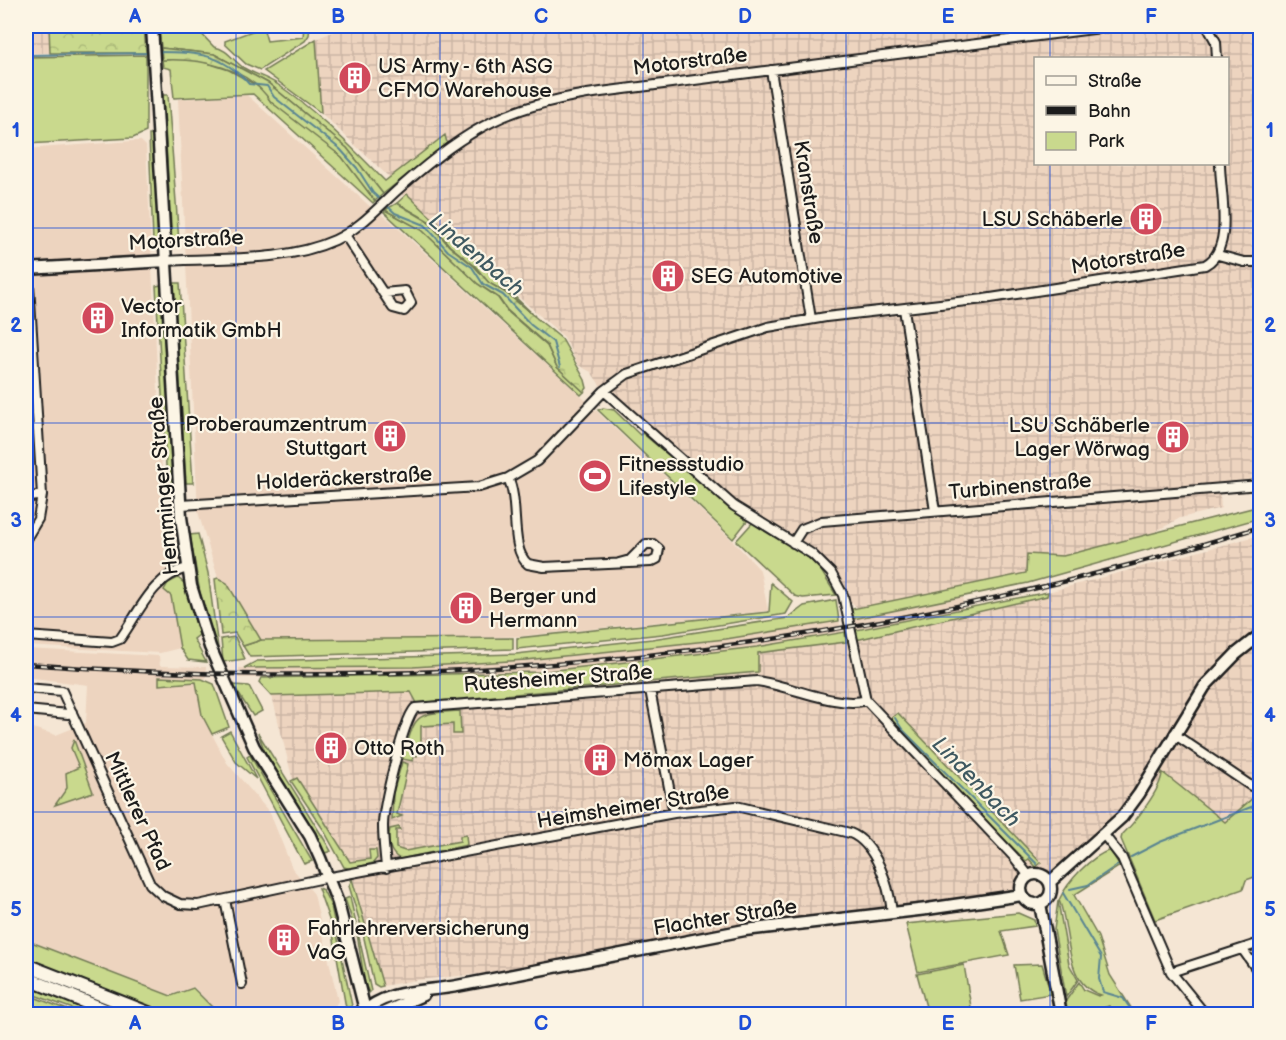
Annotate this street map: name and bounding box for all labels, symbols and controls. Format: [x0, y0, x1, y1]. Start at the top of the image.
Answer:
text: A [128, 5, 142, 29]
text: B [331, 5, 345, 29]
text: C [534, 5, 548, 29]
text: D [738, 5, 752, 29]
text: E [942, 5, 955, 29]
text: F [1145, 5, 1157, 29]
street label: Motorstraße [631, 42, 749, 81]
place label: US Army - 6th ASG CFMO Warehouse [378, 54, 553, 103]
legend [1034, 57, 1229, 165]
building icon: US Army - 6th ASG CFMO Warehouse [337, 60, 373, 96]
text: Straße [1088, 71, 1142, 92]
text: Bahn [1088, 101, 1131, 122]
text: 1 [12, 119, 20, 143]
text: 1 [1266, 119, 1274, 143]
text: Park [1088, 131, 1124, 152]
street label: Kranstraße [788, 139, 829, 246]
building icon: LSU Schäberle [1128, 201, 1164, 237]
place label: LSU Schäberle [981, 207, 1123, 232]
water label: Lindenbach [423, 208, 529, 303]
street label: Motorstraße [128, 225, 244, 256]
street label: Motorstraße [1069, 237, 1187, 280]
building icon: SEG Automotive [650, 258, 686, 294]
place label: SEG Automotive [691, 264, 843, 289]
place label: Vector Informatik GmbH [121, 294, 282, 343]
building icon: Vector Informatik GmbH [80, 300, 116, 336]
text: 2 [10, 314, 22, 338]
text: 2 [1264, 314, 1276, 338]
street label: Hemminger Straße [143, 396, 184, 576]
place label: Proberaumzentrum Stuttgart [185, 412, 368, 461]
place label: LSU Schäberle Lager Wörwag [1008, 413, 1150, 462]
building icon: Proberaumzentrum Stuttgart [372, 418, 408, 454]
building icon: LSU Schäberle Lager Wörwag [1155, 419, 1191, 455]
place label: Fitnessstudio Lifestyle [618, 452, 744, 501]
sports icon: Fitnessstudio Lifestyle [577, 458, 613, 494]
street label: Holderäckerstraße [255, 461, 433, 496]
street label: Turbinenstraße [948, 468, 1092, 505]
text: 3 [10, 509, 22, 533]
text: 3 [1264, 509, 1276, 533]
place label: Berger und Hermann [489, 584, 596, 633]
building icon: Berger und Hermann [448, 590, 484, 626]
street label: Rutesheimer Straße [463, 659, 653, 698]
text: 4 [10, 704, 22, 728]
text: 4 [1264, 704, 1276, 728]
building icon: Otto Roth [313, 730, 349, 766]
water label: Lindenbach [926, 731, 1026, 833]
place label: Otto Roth [354, 736, 445, 761]
building icon: Mömax Lager [582, 742, 618, 778]
street label: Mittlerer Pfad [99, 748, 176, 875]
place label: Mömax Lager [623, 748, 754, 773]
street label: Heimsheimer Straße [535, 779, 731, 834]
street label: Flachter Straße [651, 894, 799, 941]
text: 5 [10, 898, 22, 922]
text: 5 [1264, 898, 1276, 922]
place label: Fahrlehrerversicherung VaG [307, 916, 529, 965]
building icon: Fahrlehrerversicherung VaG [266, 922, 302, 958]
text: A [128, 1012, 142, 1036]
text: B [331, 1012, 345, 1036]
text: C [534, 1012, 548, 1036]
text: D [738, 1012, 752, 1036]
text: E [942, 1012, 955, 1036]
text: F [1145, 1012, 1157, 1036]

